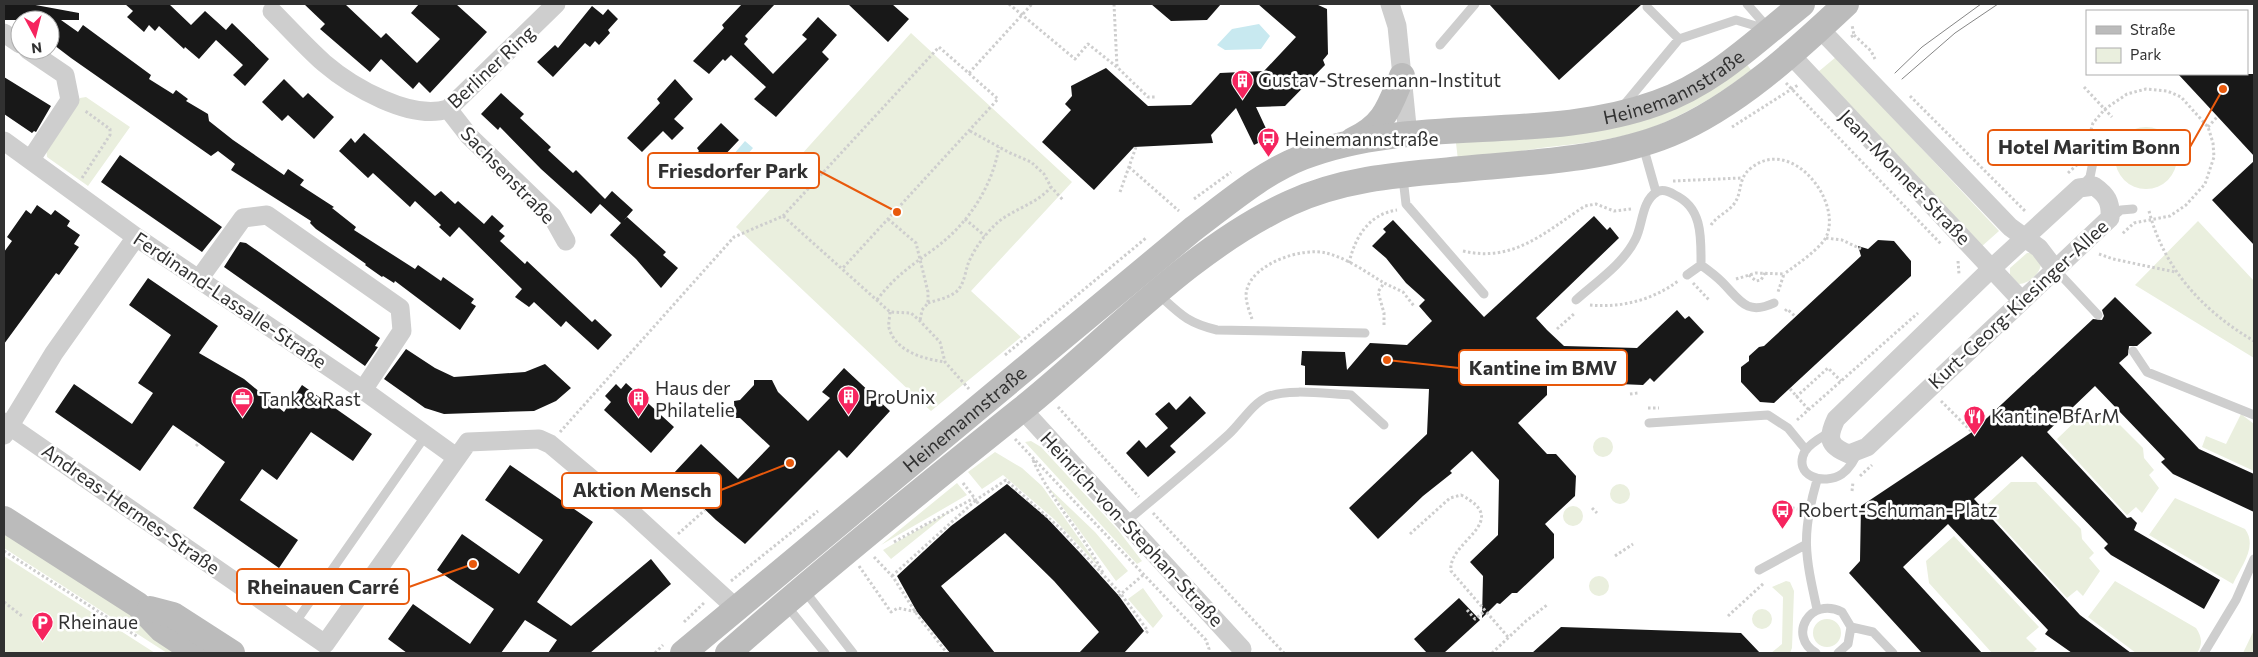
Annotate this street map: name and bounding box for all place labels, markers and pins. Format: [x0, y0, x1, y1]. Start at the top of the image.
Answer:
building icon: Gustav-Stresemann-Institut [1230, 68, 1254, 99]
place label: Gustav-Stresemann-Institut [1258, 68, 1501, 91]
bus stop icon: Heinemannstraße [1257, 127, 1281, 158]
place label: Heinemannstraße [1285, 127, 1439, 150]
callout: Hotel Maritim Bonn [1988, 130, 2190, 165]
callout: Friesdorfer Park [648, 153, 819, 188]
callout: Kantine im BMV [1459, 350, 1627, 385]
place label: Haus der Philatelie [655, 376, 735, 421]
building icon: ProUnix [837, 385, 861, 416]
place label: ProUnix [865, 385, 935, 408]
office icon: Tank & Rast [231, 387, 255, 418]
place label: Tank & Rast [259, 387, 361, 410]
building icon: Haus der Philatelie [627, 387, 651, 418]
restaurant icon: Kantine BfArM [1963, 404, 1987, 435]
place label: Kantine BfArM [1991, 404, 2120, 427]
callout: Aktion Mensch [562, 473, 721, 508]
bus stop icon: Robert-Schuman-Platz [1770, 498, 1794, 529]
place label: Robert-Schuman-Platz [1798, 498, 1998, 521]
callout: Rheinauen Carré [237, 569, 409, 604]
parking icon: Rheinaue [30, 610, 54, 641]
place label: Rheinaue [58, 610, 138, 633]

